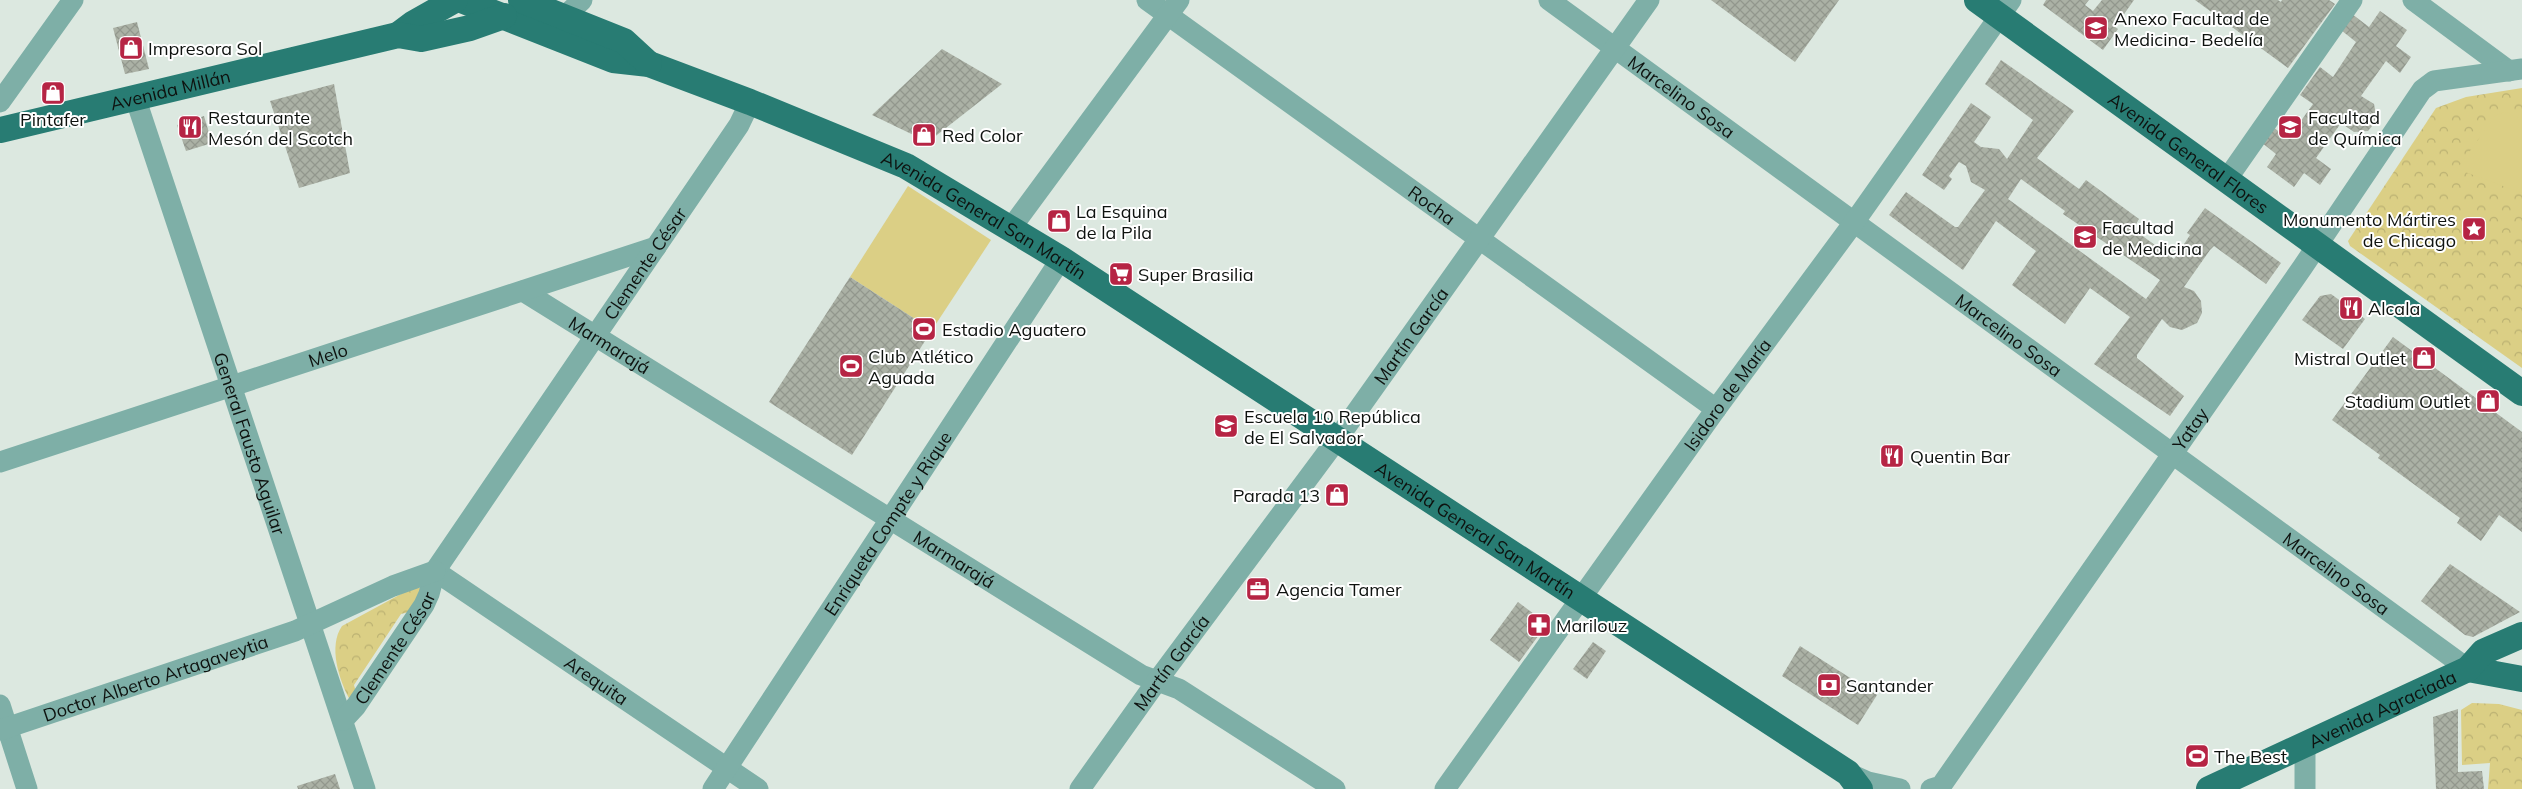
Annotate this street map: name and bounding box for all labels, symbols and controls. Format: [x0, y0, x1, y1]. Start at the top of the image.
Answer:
place label: Anexo Facultad de Medicina- Bedelía [2114, 7, 2269, 51]
school or university icon: Anexo Facultad de Medicina- Bedelía [2083, 15, 2109, 41]
shop icon: Impresora Sol [118, 35, 144, 61]
place label: Impresora Sol [148, 37, 262, 60]
street label: Marcelino Sosa [1624, 50, 1740, 143]
street label: Avenida Millán [108, 64, 233, 115]
shop icon: Pintafer [40, 80, 66, 106]
street label: Avenida General Flores [2104, 87, 2274, 218]
place label: Restaurante Mesón del Scotch [208, 106, 353, 150]
place label: Facultad de Química [2308, 106, 2402, 150]
place label: Pintafer [20, 108, 86, 131]
restaurant icon: Restaurante Mesón del Scotch [177, 114, 203, 140]
school or university icon: Facultad de Química [2277, 114, 2303, 140]
shop icon: Red Color [911, 122, 937, 148]
place label: Red Color [942, 124, 1023, 147]
street label: Avenida General San Martín [878, 146, 1091, 284]
street label: Rocha [1404, 180, 1460, 230]
place label: La Esquina de la Pila [1076, 200, 1168, 244]
street label: Clemente César [598, 202, 691, 324]
shop icon: La Esquina de la Pila [1046, 208, 1072, 234]
place label: Monumento Mártires de Chicago [2283, 208, 2456, 252]
place label: Facultad de Medicina [2102, 216, 2202, 260]
place icon: Monumento Mártires de Chicago [2461, 216, 2487, 242]
school or university icon: Facultad de Medicina [2072, 224, 2098, 250]
supermarket icon: Super Brasilia [1108, 261, 1134, 287]
place label: Super Brasilia [1138, 263, 1254, 286]
street label: Martín García [1368, 283, 1453, 389]
street label: Marcelino Sosa [1951, 288, 2067, 381]
restaurant icon: Alcala [2338, 295, 2364, 321]
place label: Alcala [2368, 297, 2420, 320]
street label: Marmarajá [565, 311, 655, 379]
sports icon: Estadio Aguatero [911, 316, 937, 342]
place label: Estadio Aguatero [942, 318, 1086, 341]
street label: Isidoro de María [1678, 334, 1776, 455]
street label: Melo [305, 337, 350, 372]
place label: Club Atlético Aguada [868, 345, 973, 389]
shop icon: Mistral Outlet [2411, 345, 2437, 371]
place label: Mistral Outlet [2294, 347, 2406, 370]
street label: General Fausto Aguilar [209, 349, 291, 538]
sports icon: Club Atlético Aguada [838, 353, 864, 379]
shop icon: Stadium Outlet [2475, 388, 2501, 414]
place label: Stadium Outlet [2345, 390, 2470, 413]
street label: Yatay [2167, 402, 2213, 455]
place label: Escuela 10 República de El Salvador [1244, 405, 1421, 449]
school or university icon: Escuela 10 República de El Salvador [1213, 413, 1239, 439]
street label: Enriqueta Compte y Rique [819, 427, 956, 620]
restaurant icon: Quentin Bar [1879, 443, 1905, 469]
place label: Quentin Bar [1910, 445, 2010, 468]
street label: Avenida General San Martín [1371, 456, 1580, 603]
shop icon: Parada 13 [1324, 482, 1350, 508]
place label: Parada 13 [1233, 484, 1320, 507]
street label: Marmarajá [909, 525, 1000, 593]
street label: Marcelino Sosa [2279, 527, 2394, 620]
office icon: Agencia Tamer [1245, 576, 1271, 602]
place label: Agencia Tamer [1276, 578, 1402, 601]
street label: Clemente César [349, 587, 440, 709]
street label: Martín García [1128, 610, 1214, 715]
pharmacy icon: Marilouz [1526, 612, 1552, 638]
place label: Marilouz [1556, 614, 1627, 637]
street label: Doctor Alberto Artagaveytia [40, 629, 271, 726]
street label: Arequita [560, 650, 633, 710]
street label: Avenida Agraciada [2305, 665, 2460, 753]
bank icon: Santander [1816, 672, 1842, 698]
place label: Santander [1846, 674, 1934, 697]
sports icon: The Best [2184, 743, 2210, 769]
place label: The Best [2214, 745, 2287, 768]

